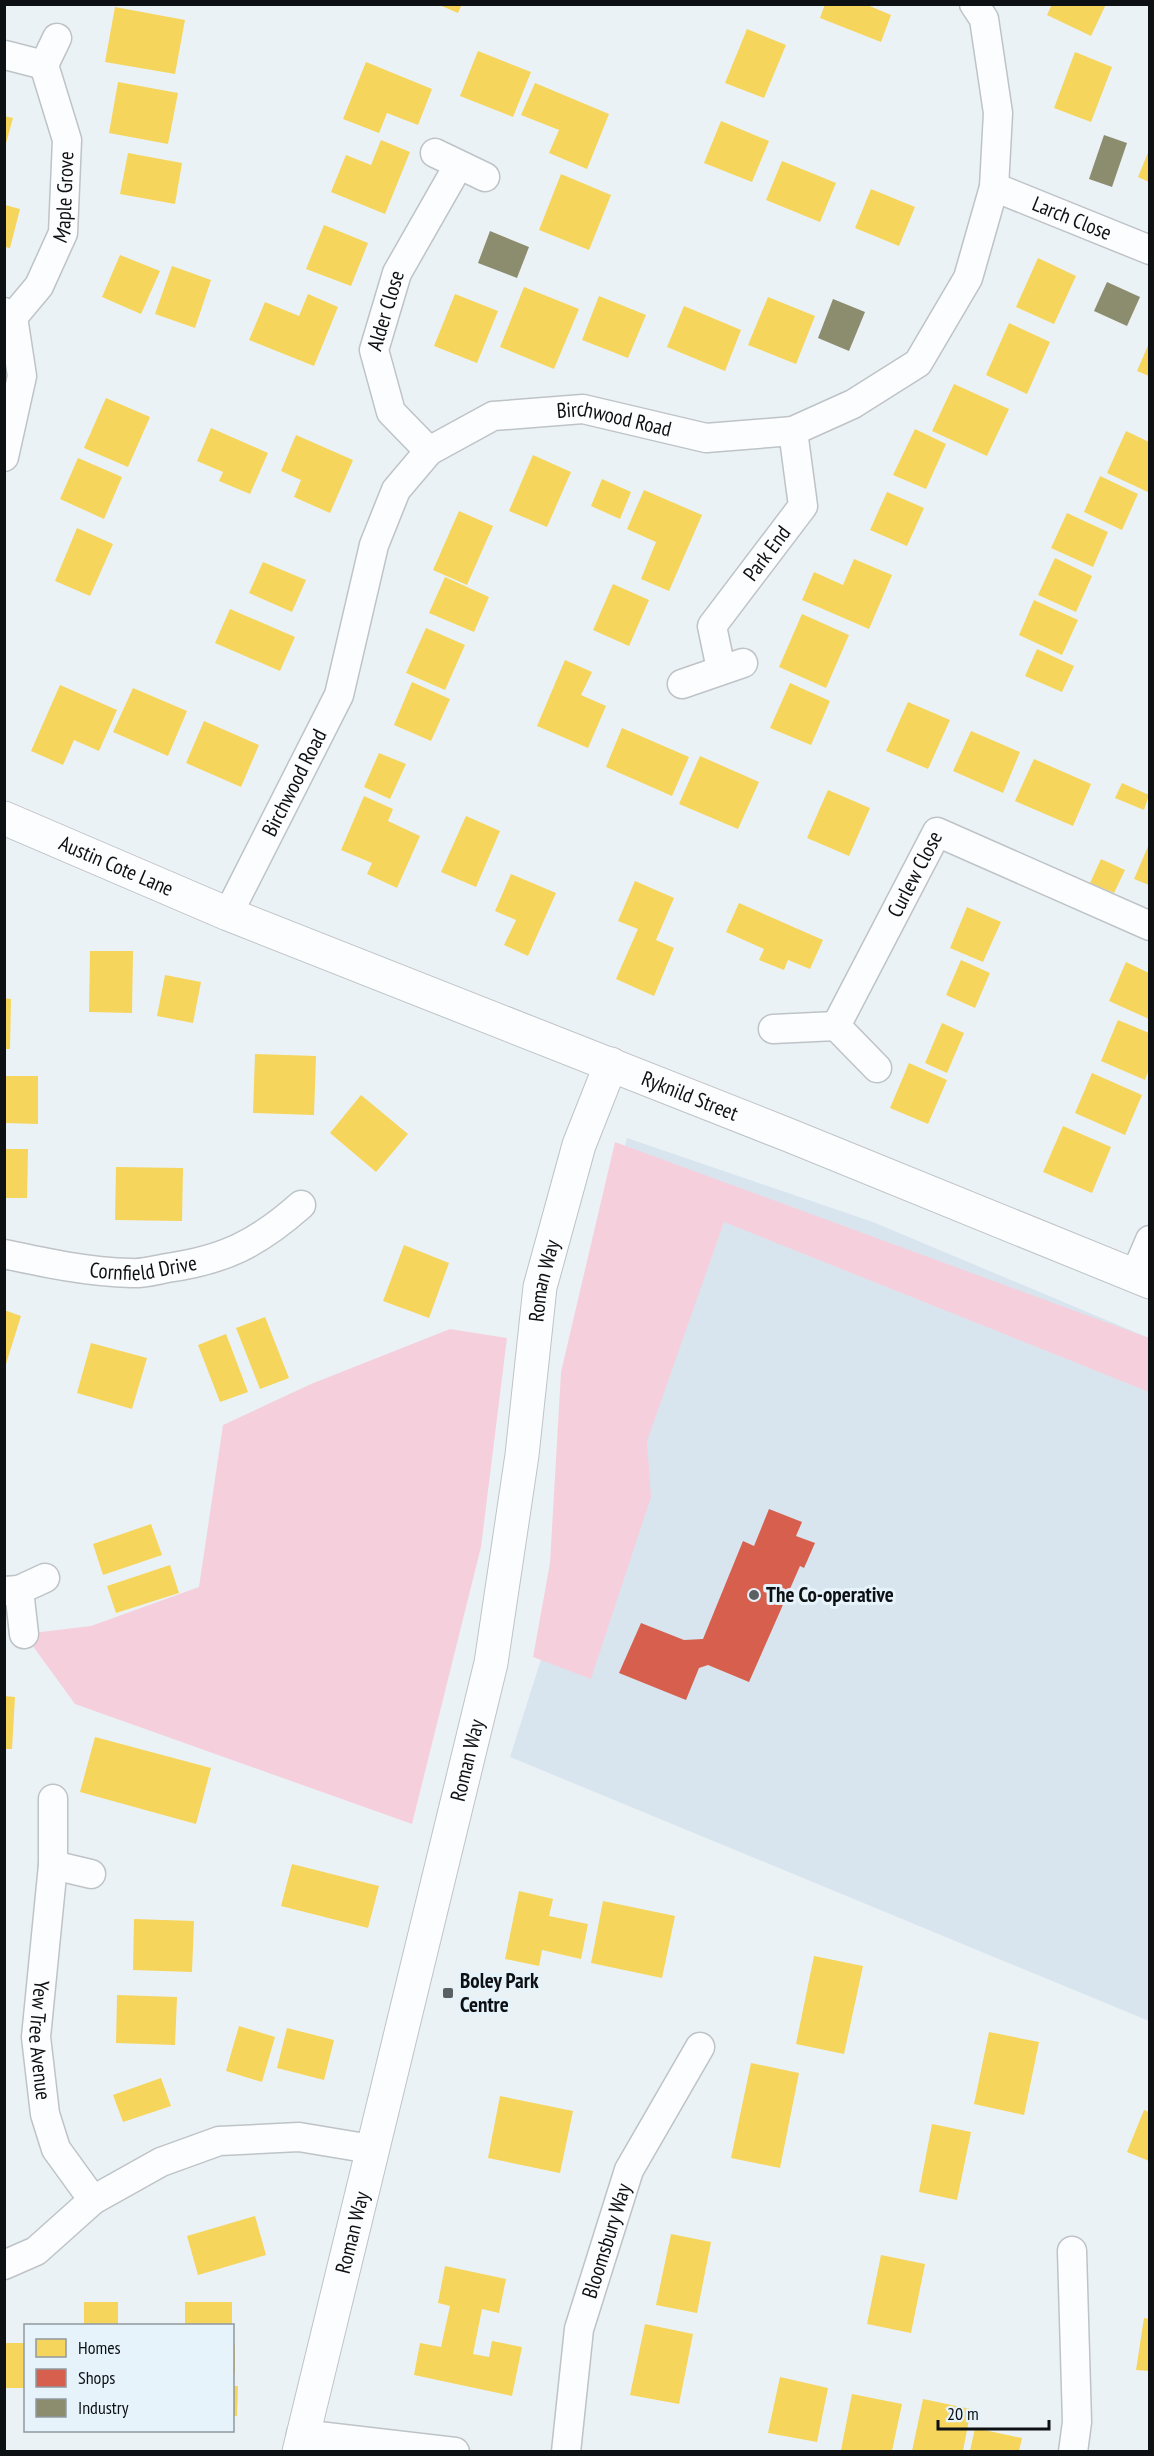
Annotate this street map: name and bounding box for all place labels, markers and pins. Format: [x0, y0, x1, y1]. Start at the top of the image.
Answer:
place label: The Co-operative [766, 1581, 894, 1608]
marker: The Co-operative [747, 1588, 761, 1602]
place label: Boley Park Centre [460, 1967, 539, 2018]
marker: Boley Park Centre [441, 1986, 455, 2000]

